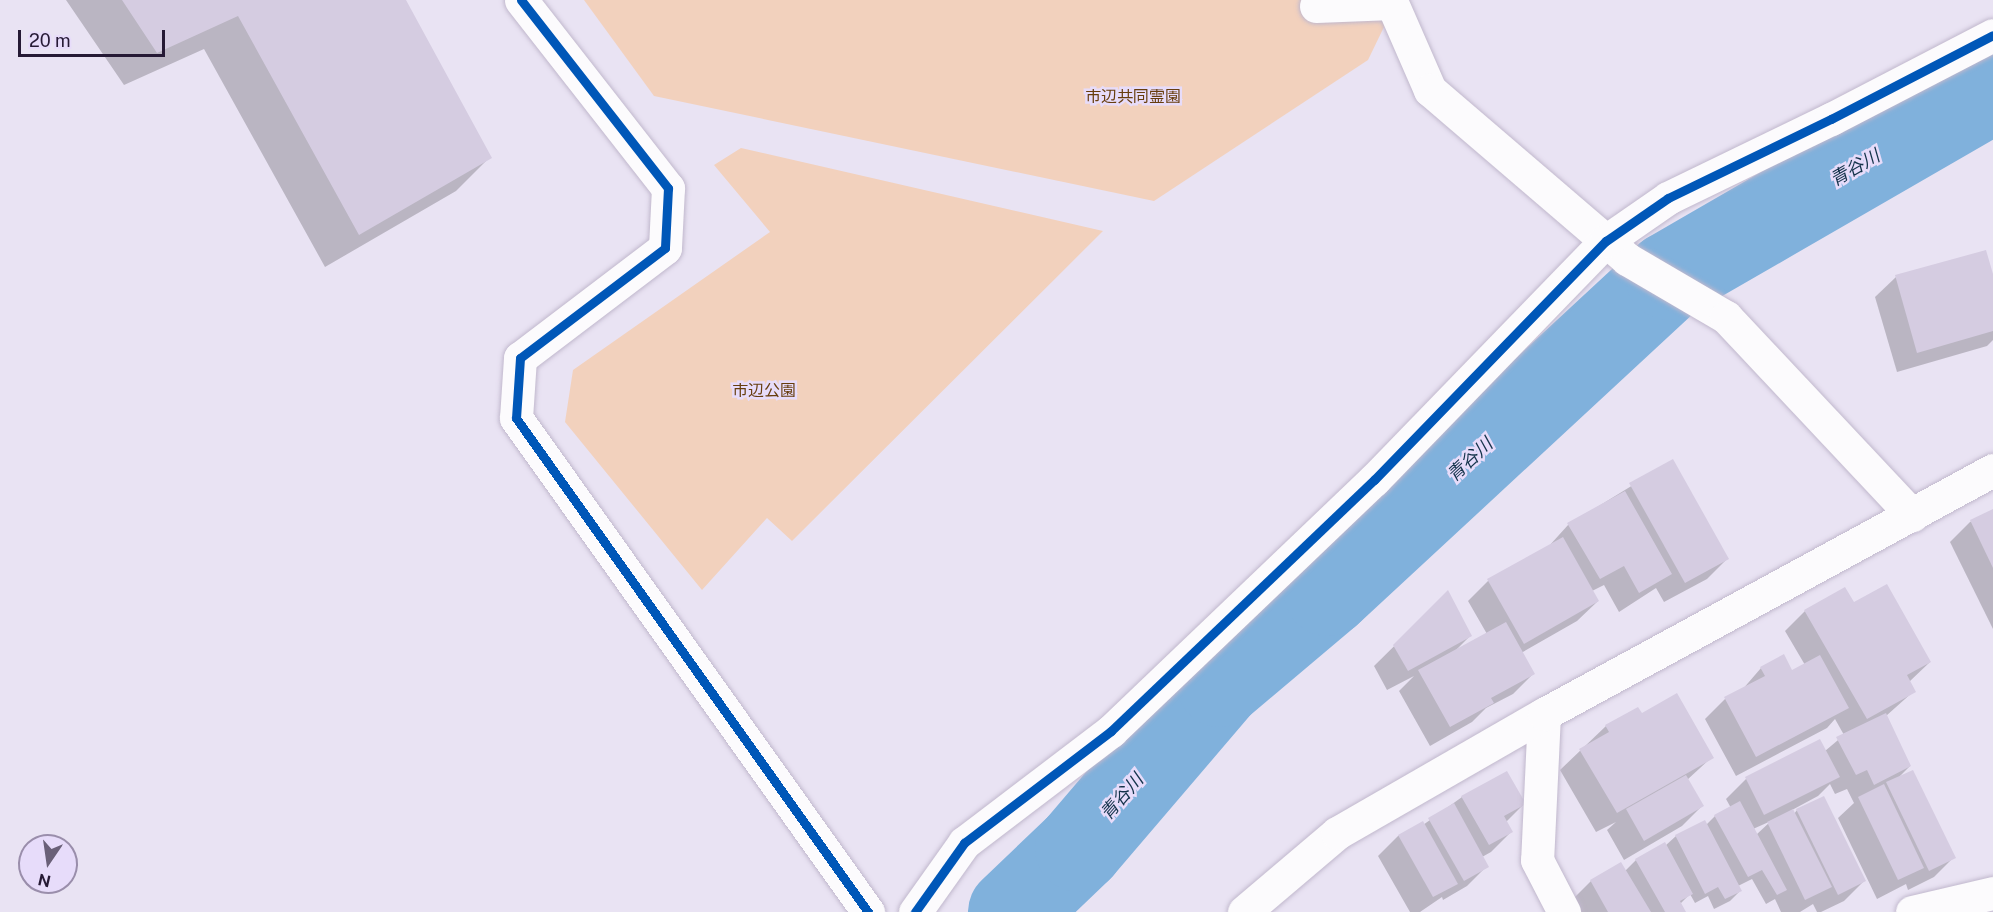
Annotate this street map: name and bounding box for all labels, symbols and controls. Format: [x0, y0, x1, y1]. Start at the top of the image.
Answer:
scale bar [21, 18, 168, 56]
text: 20 m [29, 30, 71, 51]
park label: 市辺共同霊園 [1085, 87, 1181, 107]
water label: 青谷川 [1826, 145, 1884, 191]
park label: 市辺公園 [732, 381, 796, 401]
water label: 青谷川 [1443, 434, 1497, 486]
water label: 青谷川 [1096, 770, 1148, 824]
north arrow [18, 834, 78, 894]
text: N [36, 869, 53, 891]

